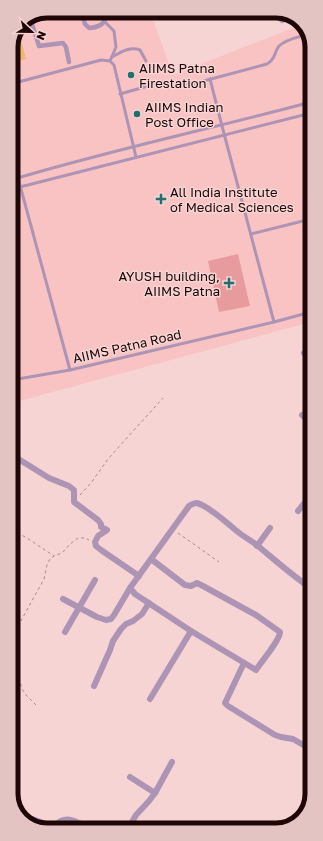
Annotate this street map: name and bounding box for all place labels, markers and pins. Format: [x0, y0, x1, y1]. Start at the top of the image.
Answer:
place label: AIIMS Patna Firestation [139, 60, 215, 91]
marker: AIIMS Patna Firestation [126, 70, 136, 80]
place label: AIIMS Indian Post Office [145, 99, 224, 130]
marker: AIIMS Indian Post Office [132, 109, 142, 119]
place label: All India Institute of Medical Sciences [170, 184, 294, 215]
marker: All India Institute of Medical Sciences [155, 193, 167, 205]
place label: AYUSH building, AIIMS Patna [119, 268, 220, 299]
marker: AYUSH building, AIIMS Patna [223, 277, 235, 289]

